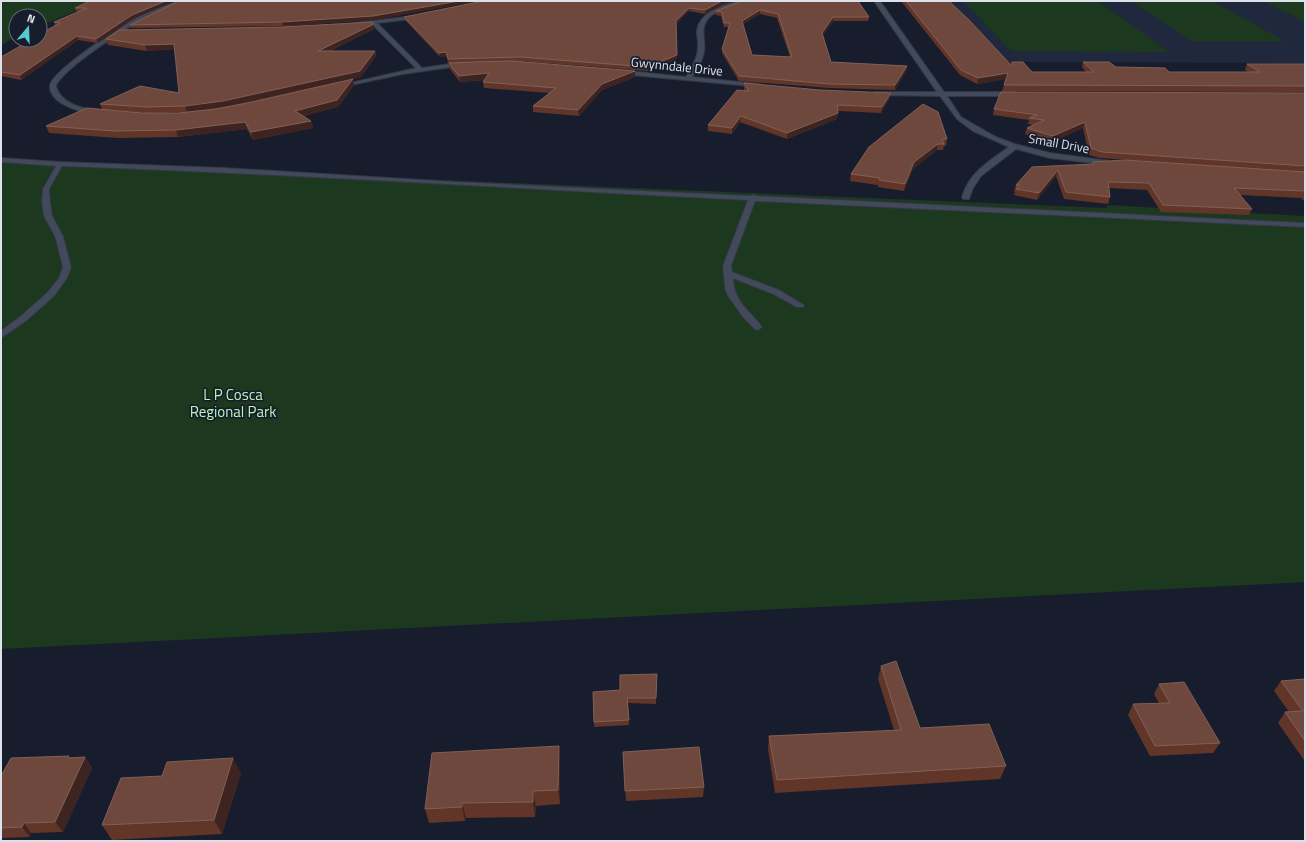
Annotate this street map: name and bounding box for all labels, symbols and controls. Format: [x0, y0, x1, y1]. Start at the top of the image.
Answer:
north arrow [8, 8, 48, 48]
text: N [25, 10, 37, 27]
street label: Gwynndale Drive [630, 51, 724, 81]
street label: Small Drive [1027, 128, 1091, 158]
park label: L P Cosca Regional Park [190, 383, 276, 423]

